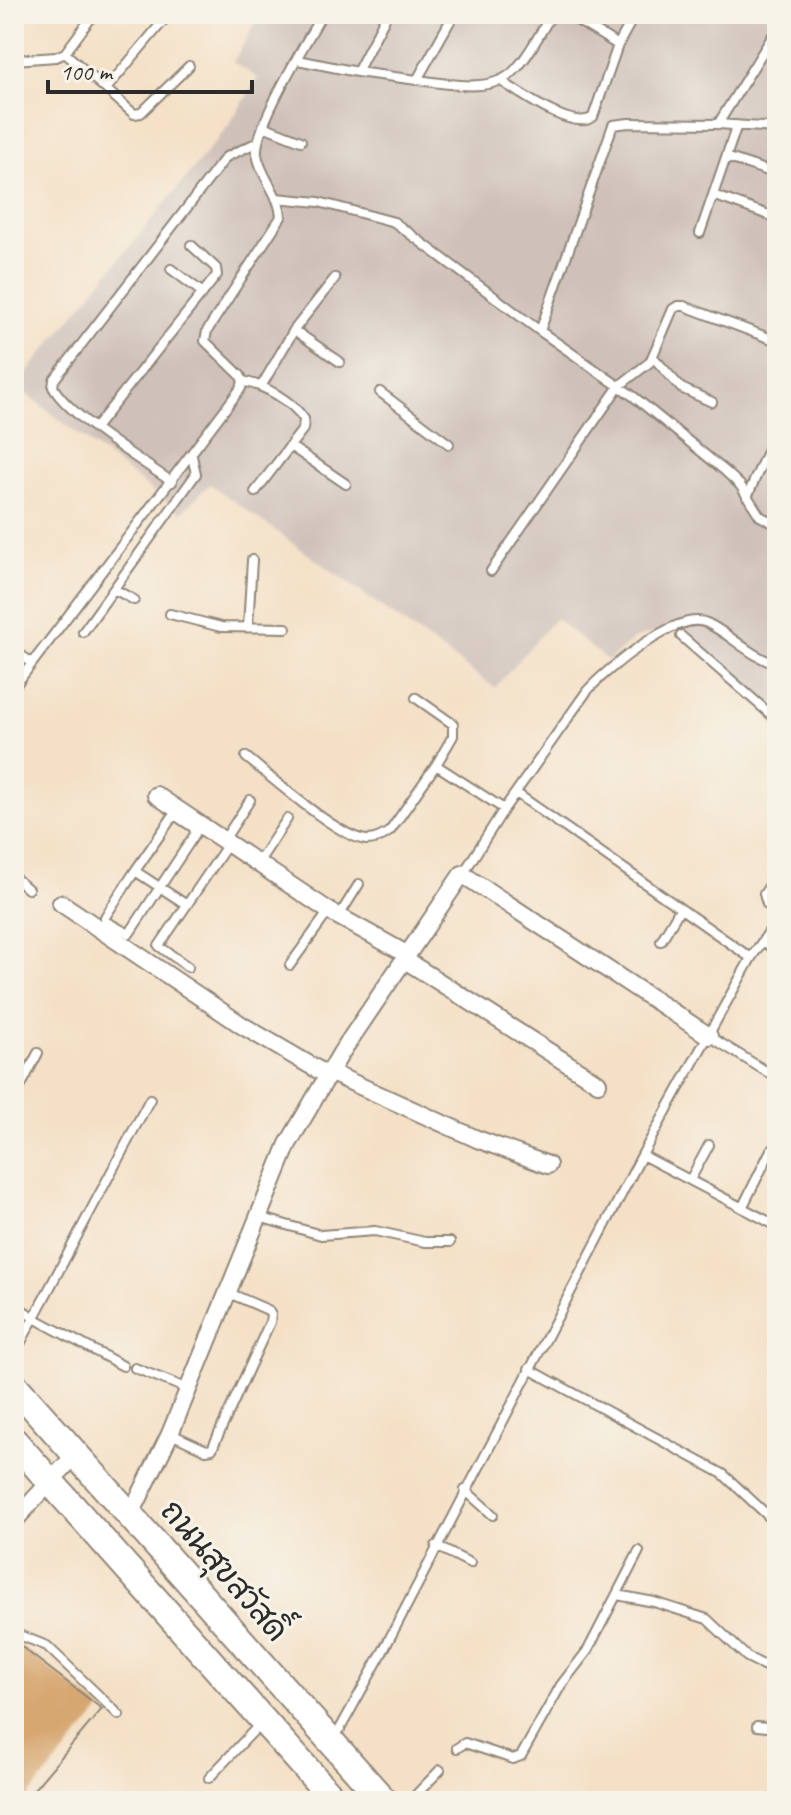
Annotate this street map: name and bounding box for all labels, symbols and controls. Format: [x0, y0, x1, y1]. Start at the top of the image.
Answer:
scale bar [48, 44, 252, 94]
text: 100 m [60, 57, 114, 87]
street label: ถนนสุขสวัสดิ์ [150, 1485, 304, 1652]

